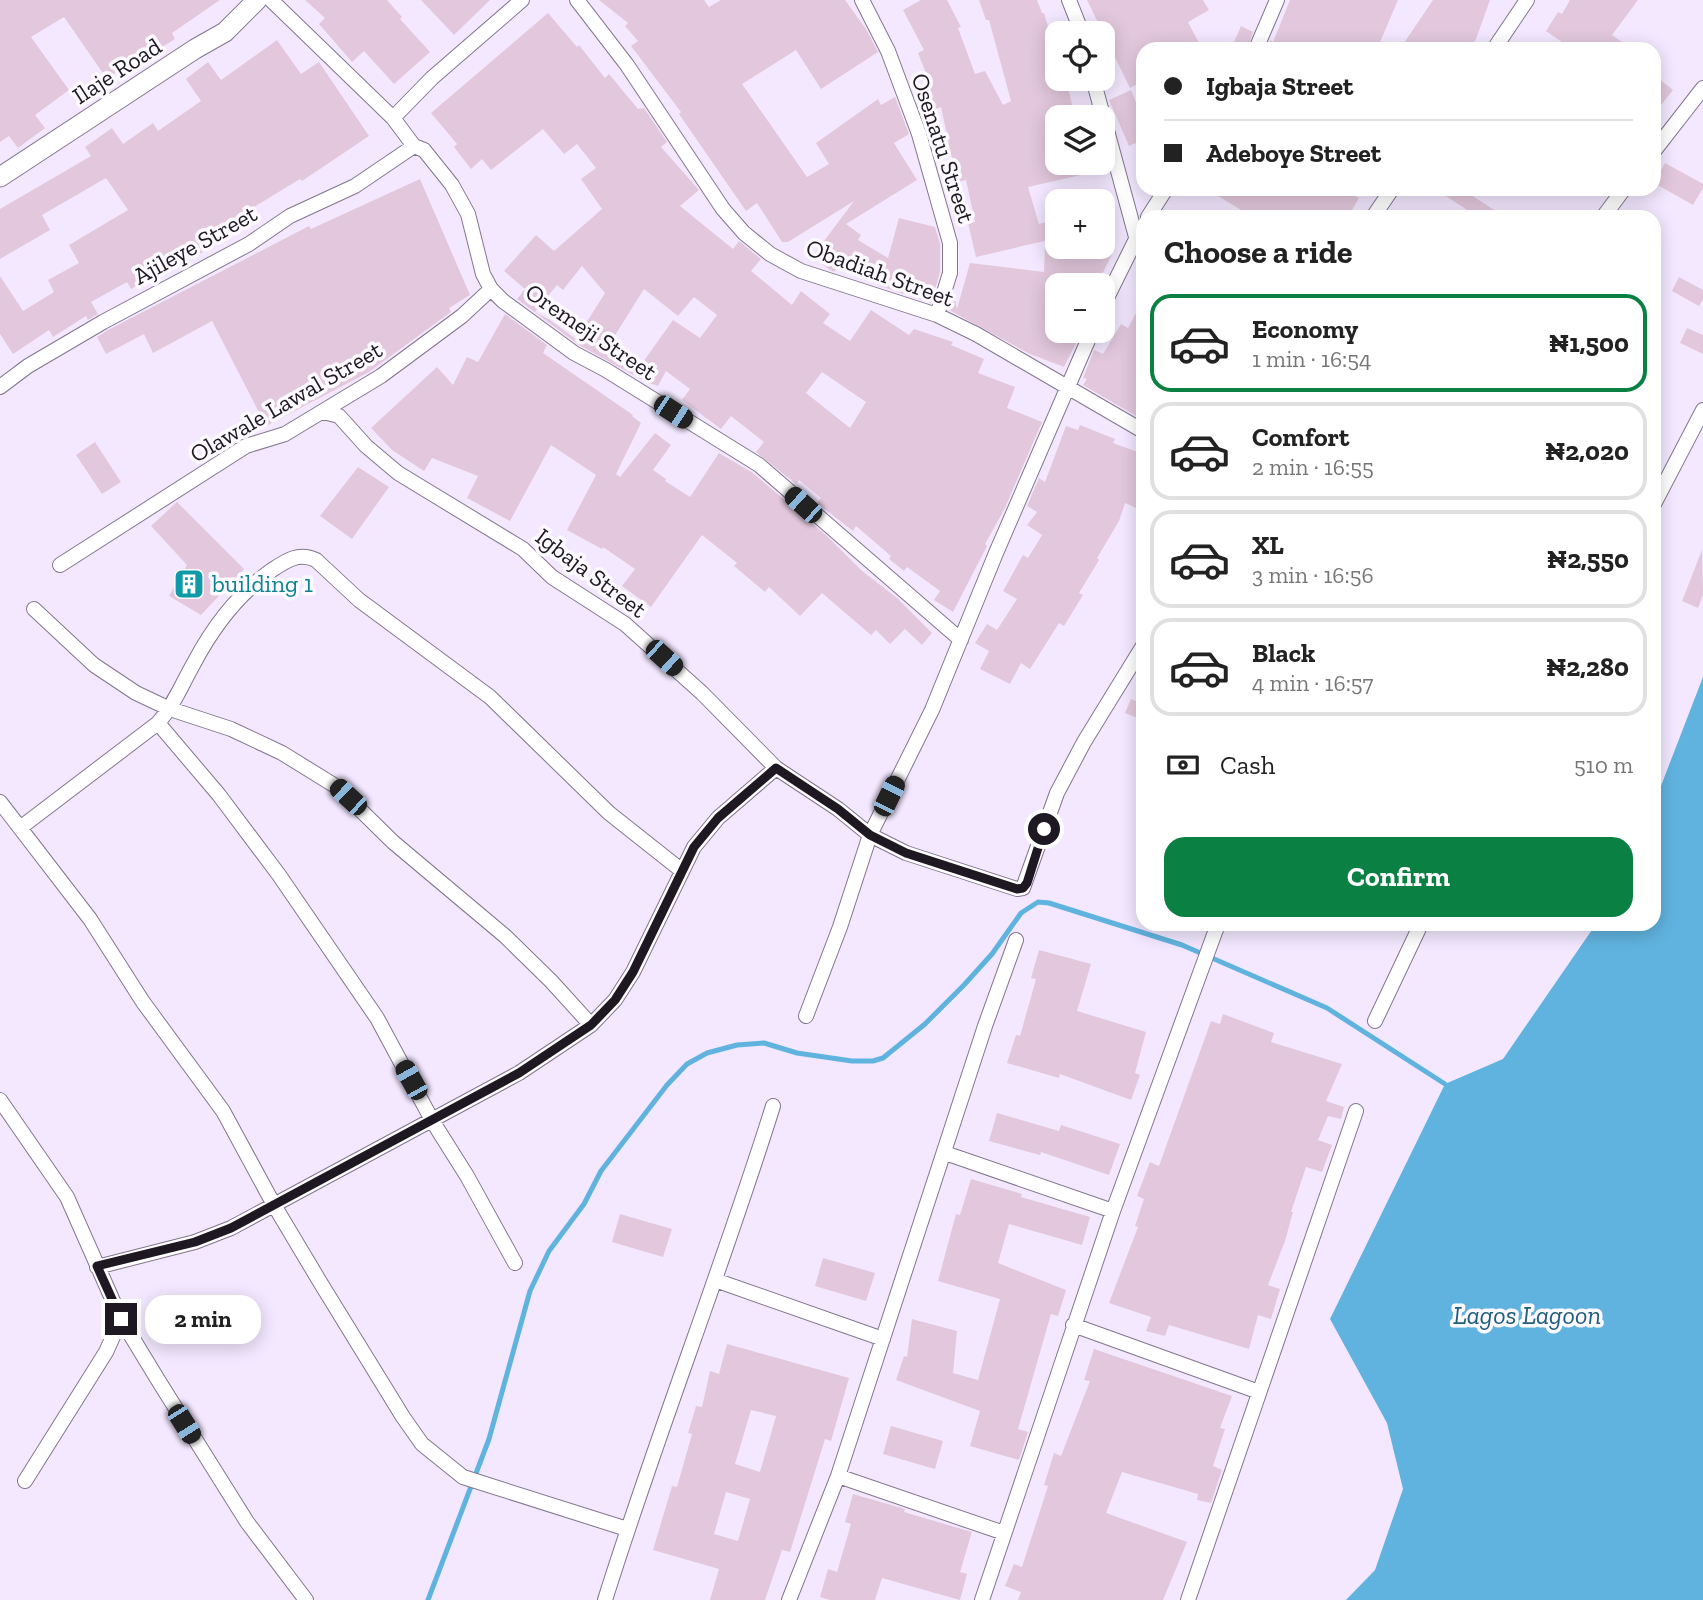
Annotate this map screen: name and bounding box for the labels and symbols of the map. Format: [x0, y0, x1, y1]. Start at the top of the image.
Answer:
street label: Ilaje Road [67, 31, 167, 110]
street label: Osenatu Street [906, 69, 981, 226]
street label: Ajileye Street [128, 199, 262, 290]
street label: Obadiah Street [802, 232, 958, 313]
street label: Oremeji Street [520, 277, 663, 386]
street label: Olawale Lawal Street [184, 335, 387, 468]
car [650, 392, 697, 432]
car [781, 483, 826, 527]
street label: Igbaja Street [530, 522, 652, 624]
building icon: building 1 [172, 567, 206, 601]
place label: building 1 [211, 569, 313, 598]
car [642, 636, 687, 680]
car [871, 773, 908, 819]
car [326, 775, 371, 819]
route start [1028, 813, 1060, 845]
car [392, 1057, 431, 1103]
callout: 2 min [146, 1294, 261, 1344]
water label: Lagos Lagoon [1453, 1299, 1601, 1331]
route end [105, 1303, 137, 1335]
car [164, 1401, 205, 1447]

